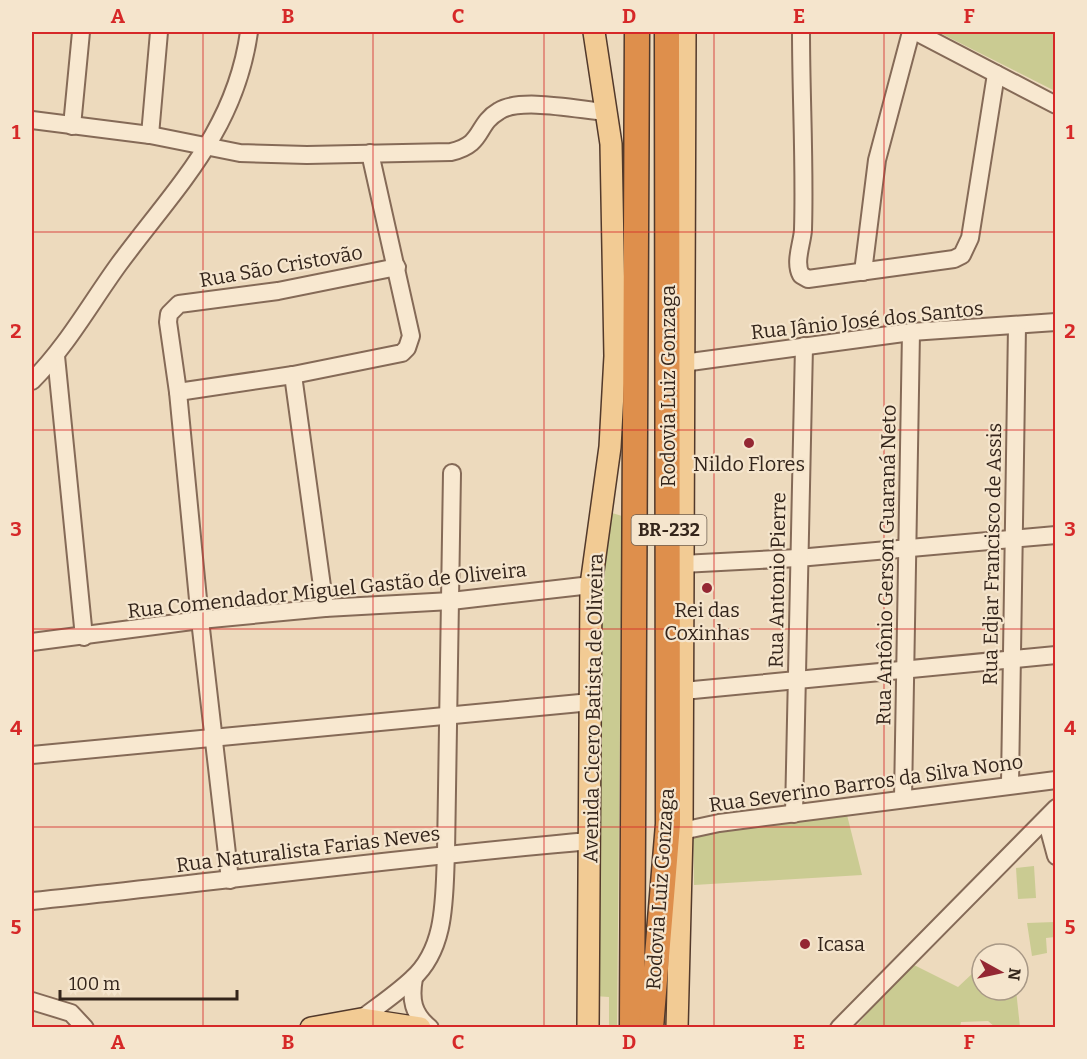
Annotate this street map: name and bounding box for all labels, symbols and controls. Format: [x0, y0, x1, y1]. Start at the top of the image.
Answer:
text: A [111, 4, 126, 28]
text: B [282, 4, 295, 28]
text: C [452, 4, 464, 28]
text: D [622, 4, 636, 28]
text: E [793, 4, 805, 28]
text: F [963, 4, 975, 28]
text: 1 [12, 120, 21, 144]
text: 1 [1066, 120, 1075, 144]
street label: Rua São Cristovão [198, 240, 364, 292]
street label: Rodovia Luiz Gonzaga [656, 285, 680, 487]
street label: Rua Jânio José dos Santos [749, 296, 985, 344]
text: 2 [10, 319, 22, 343]
text: 2 [1064, 319, 1076, 343]
street label: Rua Antônio Gerson Guaraná Neto [871, 404, 901, 726]
street label: Rua Edjar Francisco de Assis [978, 423, 1007, 685]
marker: Nildo Flores [742, 436, 756, 450]
place label: Nildo Flores [693, 452, 805, 476]
street label: Rua Antonio Pierre [763, 492, 791, 668]
road number: BR-232 [632, 515, 706, 545]
text: 3 [10, 517, 22, 541]
text: 3 [1064, 517, 1076, 541]
street label: Avenida Cicero Batista de Oliveira [578, 553, 608, 863]
street label: Rua Comendador Miguel Gastão de Oliveira [126, 557, 528, 623]
marker: Rei das Coxinhas [700, 581, 714, 595]
place label: Rei das Coxinhas [664, 598, 750, 645]
text: 4 [10, 716, 22, 740]
text: 4 [1064, 716, 1076, 740]
street label: Rua Severino Barros da Silva Nono [707, 749, 1025, 817]
street label: Rodovia Luiz Gonzaga [641, 787, 679, 991]
street label: Rua Naturalista Farias Neves [175, 821, 441, 877]
text: 5 [11, 915, 22, 939]
text: 5 [1065, 915, 1076, 939]
place label: Icasa [817, 932, 865, 956]
marker: Icasa [798, 937, 812, 951]
north arrow [970, 942, 1030, 1002]
scale bar [60, 963, 237, 1001]
text: N [1004, 967, 1025, 981]
text: 100 m [69, 973, 120, 995]
text: A [111, 1030, 126, 1054]
text: B [282, 1030, 295, 1054]
text: C [452, 1030, 464, 1054]
text: D [622, 1030, 636, 1054]
text: E [793, 1030, 805, 1054]
text: F [963, 1030, 975, 1054]

